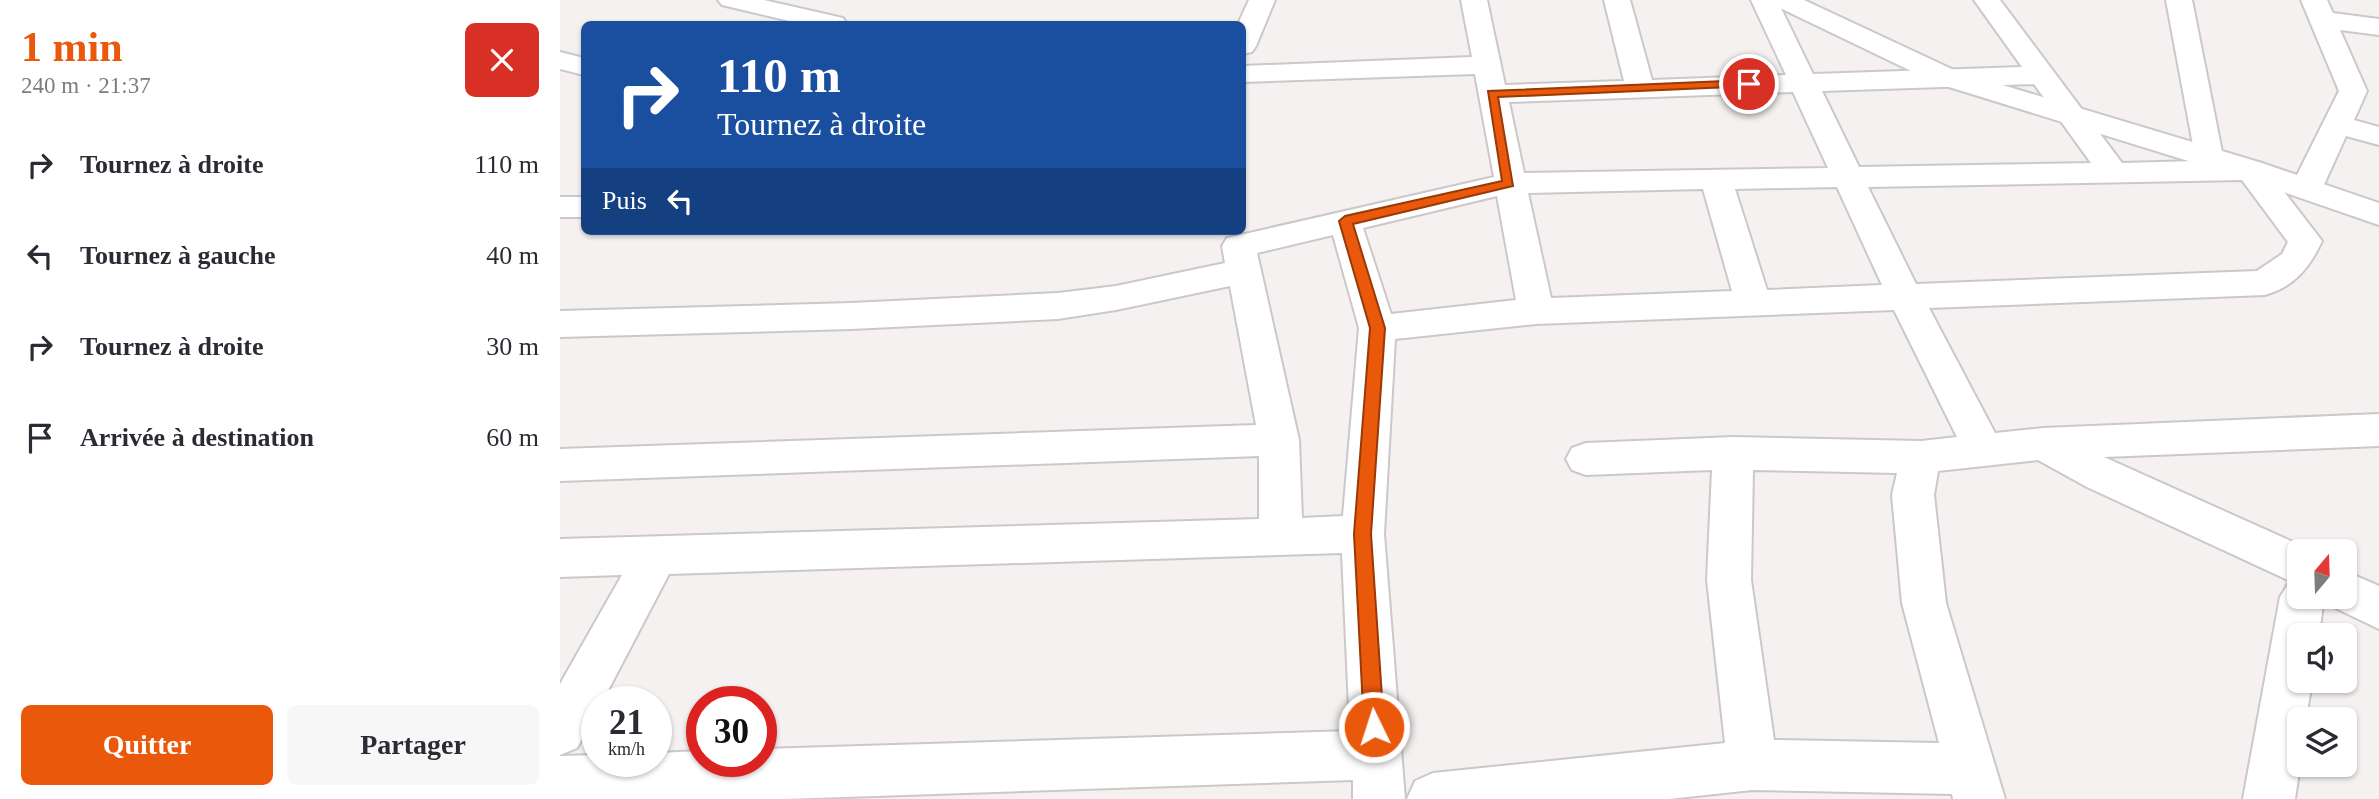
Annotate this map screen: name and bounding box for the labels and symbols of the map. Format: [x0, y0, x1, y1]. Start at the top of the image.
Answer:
pin [1719, 54, 1779, 114]
north arrow [2287, 539, 2357, 609]
speed limit sign: 30 [686, 686, 777, 777]
position arrow [1337, 690, 1411, 764]

